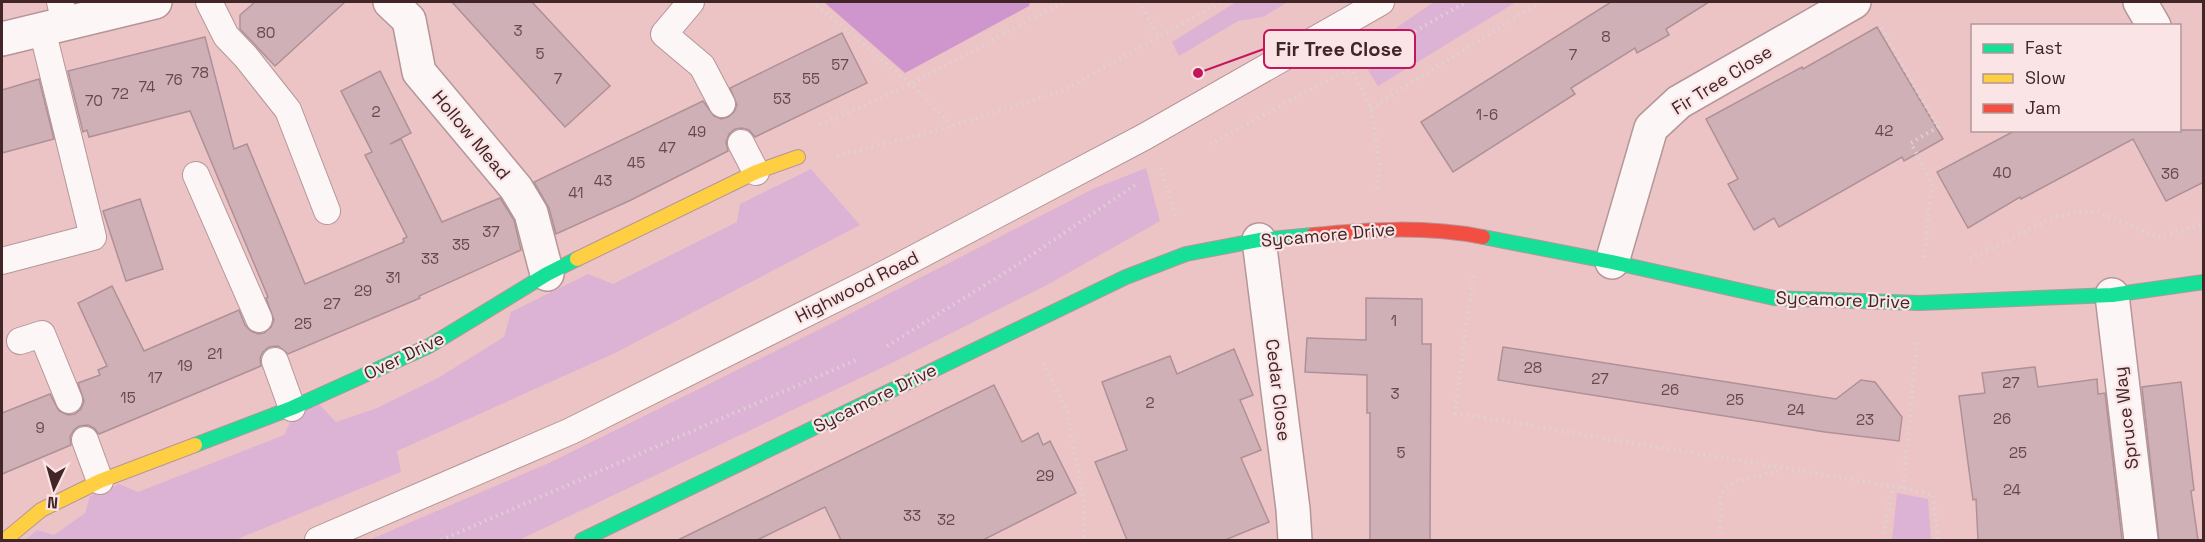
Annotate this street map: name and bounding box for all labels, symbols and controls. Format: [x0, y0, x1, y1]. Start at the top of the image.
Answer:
house number: 3 [513, 21, 523, 40]
house number: 80 [257, 23, 275, 42]
legend [1971, 24, 2181, 132]
house number: 8 [1601, 27, 1611, 46]
callout: Fir Tree Close [1264, 30, 1415, 68]
text: Fir Tree Close [1276, 36, 1402, 62]
text: Fast [2025, 36, 2062, 59]
street label: Fir Tree Close [1667, 40, 1776, 120]
house number: 5 [536, 44, 545, 63]
house number: 7 [1569, 45, 1577, 64]
house number: 57 [831, 55, 849, 74]
house number: 78 [191, 63, 209, 82]
text: Slow [2025, 66, 2066, 89]
house number: 7 [554, 69, 562, 88]
house number: 55 [802, 69, 820, 88]
house number: 76 [165, 70, 183, 89]
house number: 74 [139, 77, 155, 96]
house number: 72 [111, 84, 129, 103]
street label: Hollow Mead [427, 85, 515, 184]
house number: 53 [773, 89, 791, 108]
house number: 70 [85, 91, 103, 110]
text: Jam [2025, 96, 2061, 119]
house number: 2 [371, 102, 381, 121]
house number: 1-6 [1476, 105, 1498, 124]
house number: 42 [1875, 121, 1893, 140]
house number: 49 [688, 122, 706, 141]
house number: 47 [658, 138, 676, 157]
house number: 45 [627, 153, 645, 172]
house number: 40 [1993, 163, 2012, 182]
house number: 36 [2161, 164, 2179, 183]
house number: 43 [594, 171, 612, 190]
house number: 41 [568, 183, 584, 202]
street label: Sycamore Drive [1260, 217, 1396, 252]
house number: 37 [482, 222, 500, 241]
house number: 35 [452, 235, 470, 254]
street label: Highwood Road [791, 246, 922, 328]
house number: 33 [421, 249, 439, 268]
house number: 31 [385, 268, 401, 287]
house number: 29 [354, 281, 372, 300]
street label: Sycamore Drive [1775, 286, 1911, 313]
house number: 27 [323, 294, 341, 313]
house number: 1 [1391, 311, 1397, 330]
house number: 25 [294, 314, 312, 333]
street label: Over Drive [360, 326, 448, 385]
street label: Cedar Close [1261, 338, 1296, 442]
house number: 21 [207, 344, 223, 363]
house number: 19 [177, 356, 193, 375]
street label: Sycamore Drive [809, 358, 940, 437]
house number: 28 [1524, 358, 1542, 377]
street label: Spruce Way [2108, 366, 2143, 471]
house number: 17 [148, 368, 162, 387]
house number: 27 [1591, 369, 1609, 388]
house number: 27 [2002, 373, 2020, 392]
house number: 26 [1661, 380, 1679, 399]
house number: 3 [1390, 384, 1400, 403]
house number: 15 [120, 388, 136, 407]
house number: 25 [1726, 390, 1744, 409]
house number: 2 [1145, 393, 1155, 412]
house number: 24 [1787, 400, 1805, 419]
house number: 26 [1993, 409, 2011, 428]
house number: 23 [1856, 410, 1874, 429]
house number: 9 [35, 418, 45, 437]
house number: 5 [1397, 443, 1406, 462]
house number: 25 [2009, 443, 2027, 462]
north arrow [24, 458, 84, 518]
house number: 29 [1036, 466, 1054, 485]
house number: 24 [2003, 480, 2021, 499]
text: N [46, 492, 59, 513]
house number: 33 [903, 506, 921, 525]
house number: 32 [937, 510, 955, 529]

